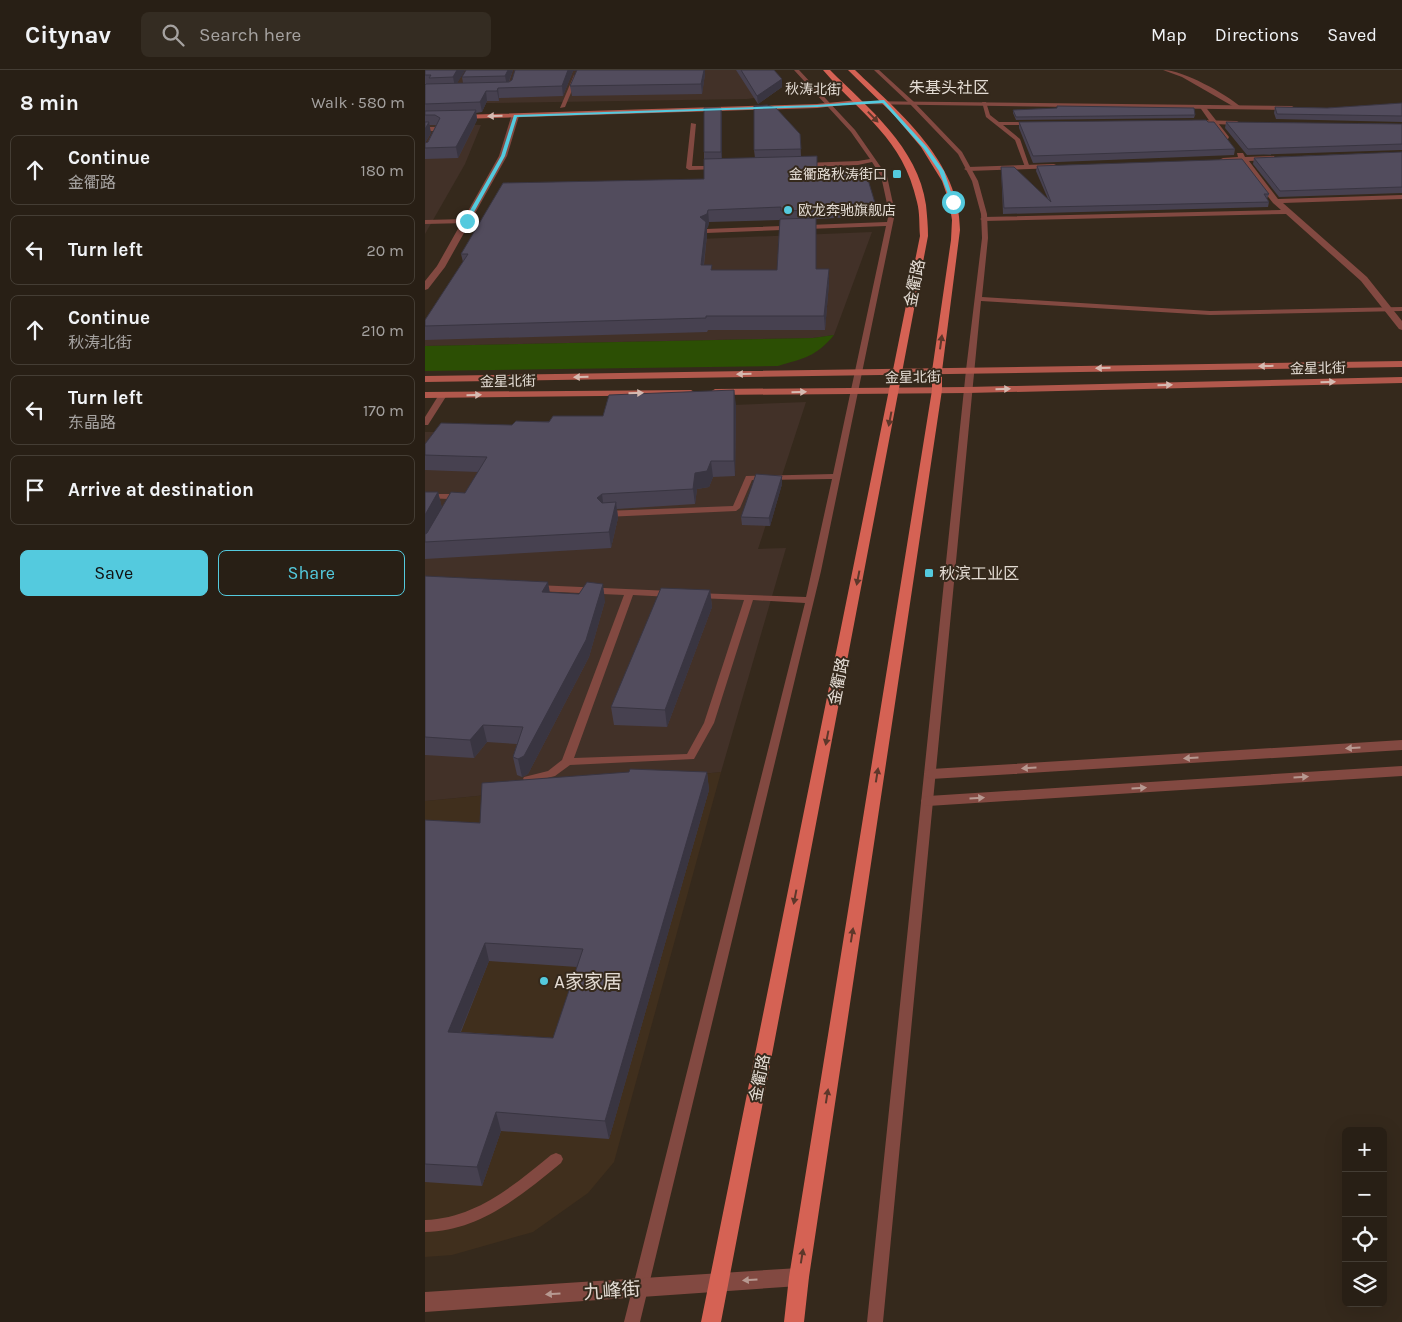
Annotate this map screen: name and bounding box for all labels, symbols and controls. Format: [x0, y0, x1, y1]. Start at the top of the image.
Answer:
search box [141, 12, 491, 57]
text: Citynav [25, 21, 111, 49]
icon: search [159, 21, 187, 49]
text: Search here [199, 24, 301, 46]
text: Map [1151, 24, 1187, 46]
text: Directions [1215, 24, 1299, 46]
text: Saved [1327, 24, 1377, 46]
district label: 朱基头社区 [909, 78, 989, 97]
street label: 秋涛北街 [785, 81, 841, 98]
text: 8 min [20, 91, 79, 115]
text: Walk · 580 m [311, 93, 405, 112]
one-way arrow [867, 111, 879, 123]
one-way arrow [487, 113, 503, 121]
text: Continue [68, 147, 150, 169]
icon: ahead [21, 156, 49, 184]
text: 180 m [361, 161, 404, 180]
place label: 金衢路秋涛街口 [789, 166, 887, 183]
marker: 金衢路秋涛街口 [891, 168, 903, 180]
text: 金衢路 [68, 173, 116, 192]
route start [942, 191, 965, 214]
place label: 欧龙奔驰旗舰店 [798, 202, 896, 219]
marker: 欧龙奔驰旗舰店 [782, 204, 794, 216]
route end [456, 210, 479, 233]
icon: left [21, 236, 49, 264]
text: Turn left [68, 239, 143, 261]
text: 20 m [366, 241, 404, 260]
street label: 金衢路 [901, 258, 928, 308]
text: Continue [68, 307, 150, 329]
icon: ahead [21, 316, 49, 344]
text: 210 m [361, 321, 404, 340]
text: 秋涛北街 [68, 333, 132, 352]
one-way arrow [937, 334, 945, 350]
street label: 金星北街 [1290, 360, 1346, 377]
one-way arrow [1258, 362, 1274, 370]
one-way arrow [1095, 365, 1111, 373]
street label: 金星北街 [885, 369, 941, 386]
one-way arrow [735, 370, 751, 378]
street label: 金星北街 [480, 373, 536, 390]
one-way arrow [573, 373, 589, 381]
one-way arrow [1320, 377, 1336, 385]
one-way arrow [1158, 381, 1174, 389]
one-way arrow [995, 385, 1011, 393]
text: Turn left [68, 387, 143, 409]
one-way arrow [791, 388, 807, 396]
one-way arrow [628, 389, 644, 397]
one-way arrow [466, 391, 482, 399]
icon: left [21, 396, 49, 424]
text: 170 m [363, 401, 404, 420]
one-way arrow [885, 411, 893, 427]
text: 东晶路 [68, 413, 116, 432]
icon: arrive [21, 476, 49, 504]
text: Arrive at destination [68, 479, 254, 501]
button: Save [20, 550, 208, 596]
button: Share [218, 550, 405, 596]
place label: 秋滨工业区 [939, 564, 1019, 583]
marker: 秋滨工业区 [923, 567, 935, 579]
one-way arrow [854, 571, 862, 586]
street label: 金衢路 [825, 656, 852, 706]
one-way arrow [822, 730, 830, 746]
one-way arrow [1345, 745, 1361, 753]
one-way arrow [1183, 755, 1199, 763]
one-way arrow [1021, 765, 1037, 773]
one-way arrow [873, 766, 881, 782]
one-way arrow [1293, 773, 1309, 781]
one-way arrow [1131, 783, 1147, 791]
one-way arrow [969, 794, 985, 802]
one-way arrow [791, 890, 799, 905]
one-way arrow [848, 927, 856, 943]
place label: A家家居 [554, 971, 622, 993]
marker: A家家居 [538, 975, 550, 987]
street label: 金衢路 [746, 1053, 773, 1103]
one-way arrow [823, 1087, 831, 1103]
map controls [1342, 1127, 1387, 1307]
button: + [1342, 1127, 1387, 1172]
button: − [1342, 1172, 1387, 1217]
button: locate [1342, 1217, 1387, 1262]
one-way arrow [798, 1248, 806, 1264]
button: layers [1342, 1262, 1387, 1307]
one-way arrow [742, 1277, 758, 1285]
street label: 九峰街 [583, 1278, 641, 1304]
one-way arrow [545, 1290, 561, 1298]

